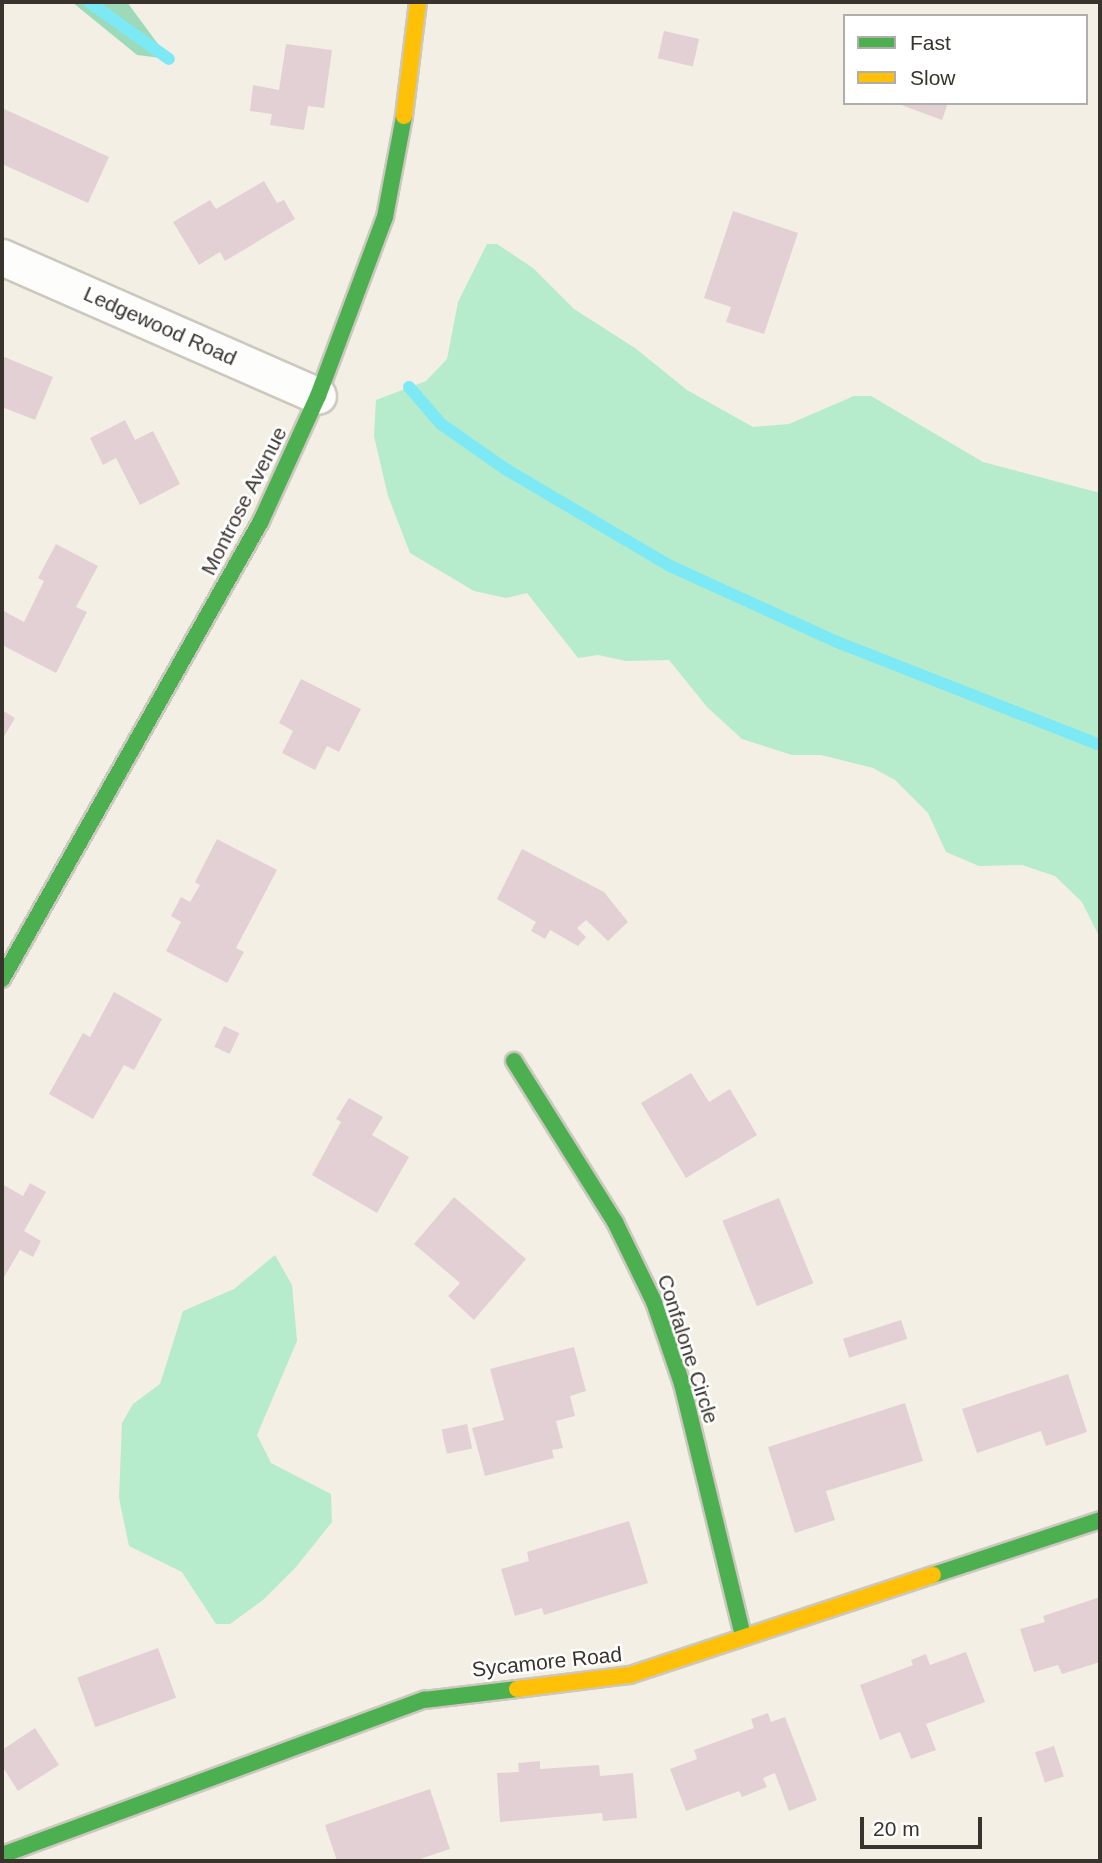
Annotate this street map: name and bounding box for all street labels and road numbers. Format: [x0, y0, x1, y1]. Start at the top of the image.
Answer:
street label: Ledgewood Road [80, 281, 240, 371]
street label: Montrose Avenue [195, 422, 293, 580]
street label: Confalone Circle [652, 1271, 724, 1427]
street label: Sycamore Road [471, 1642, 623, 1682]

